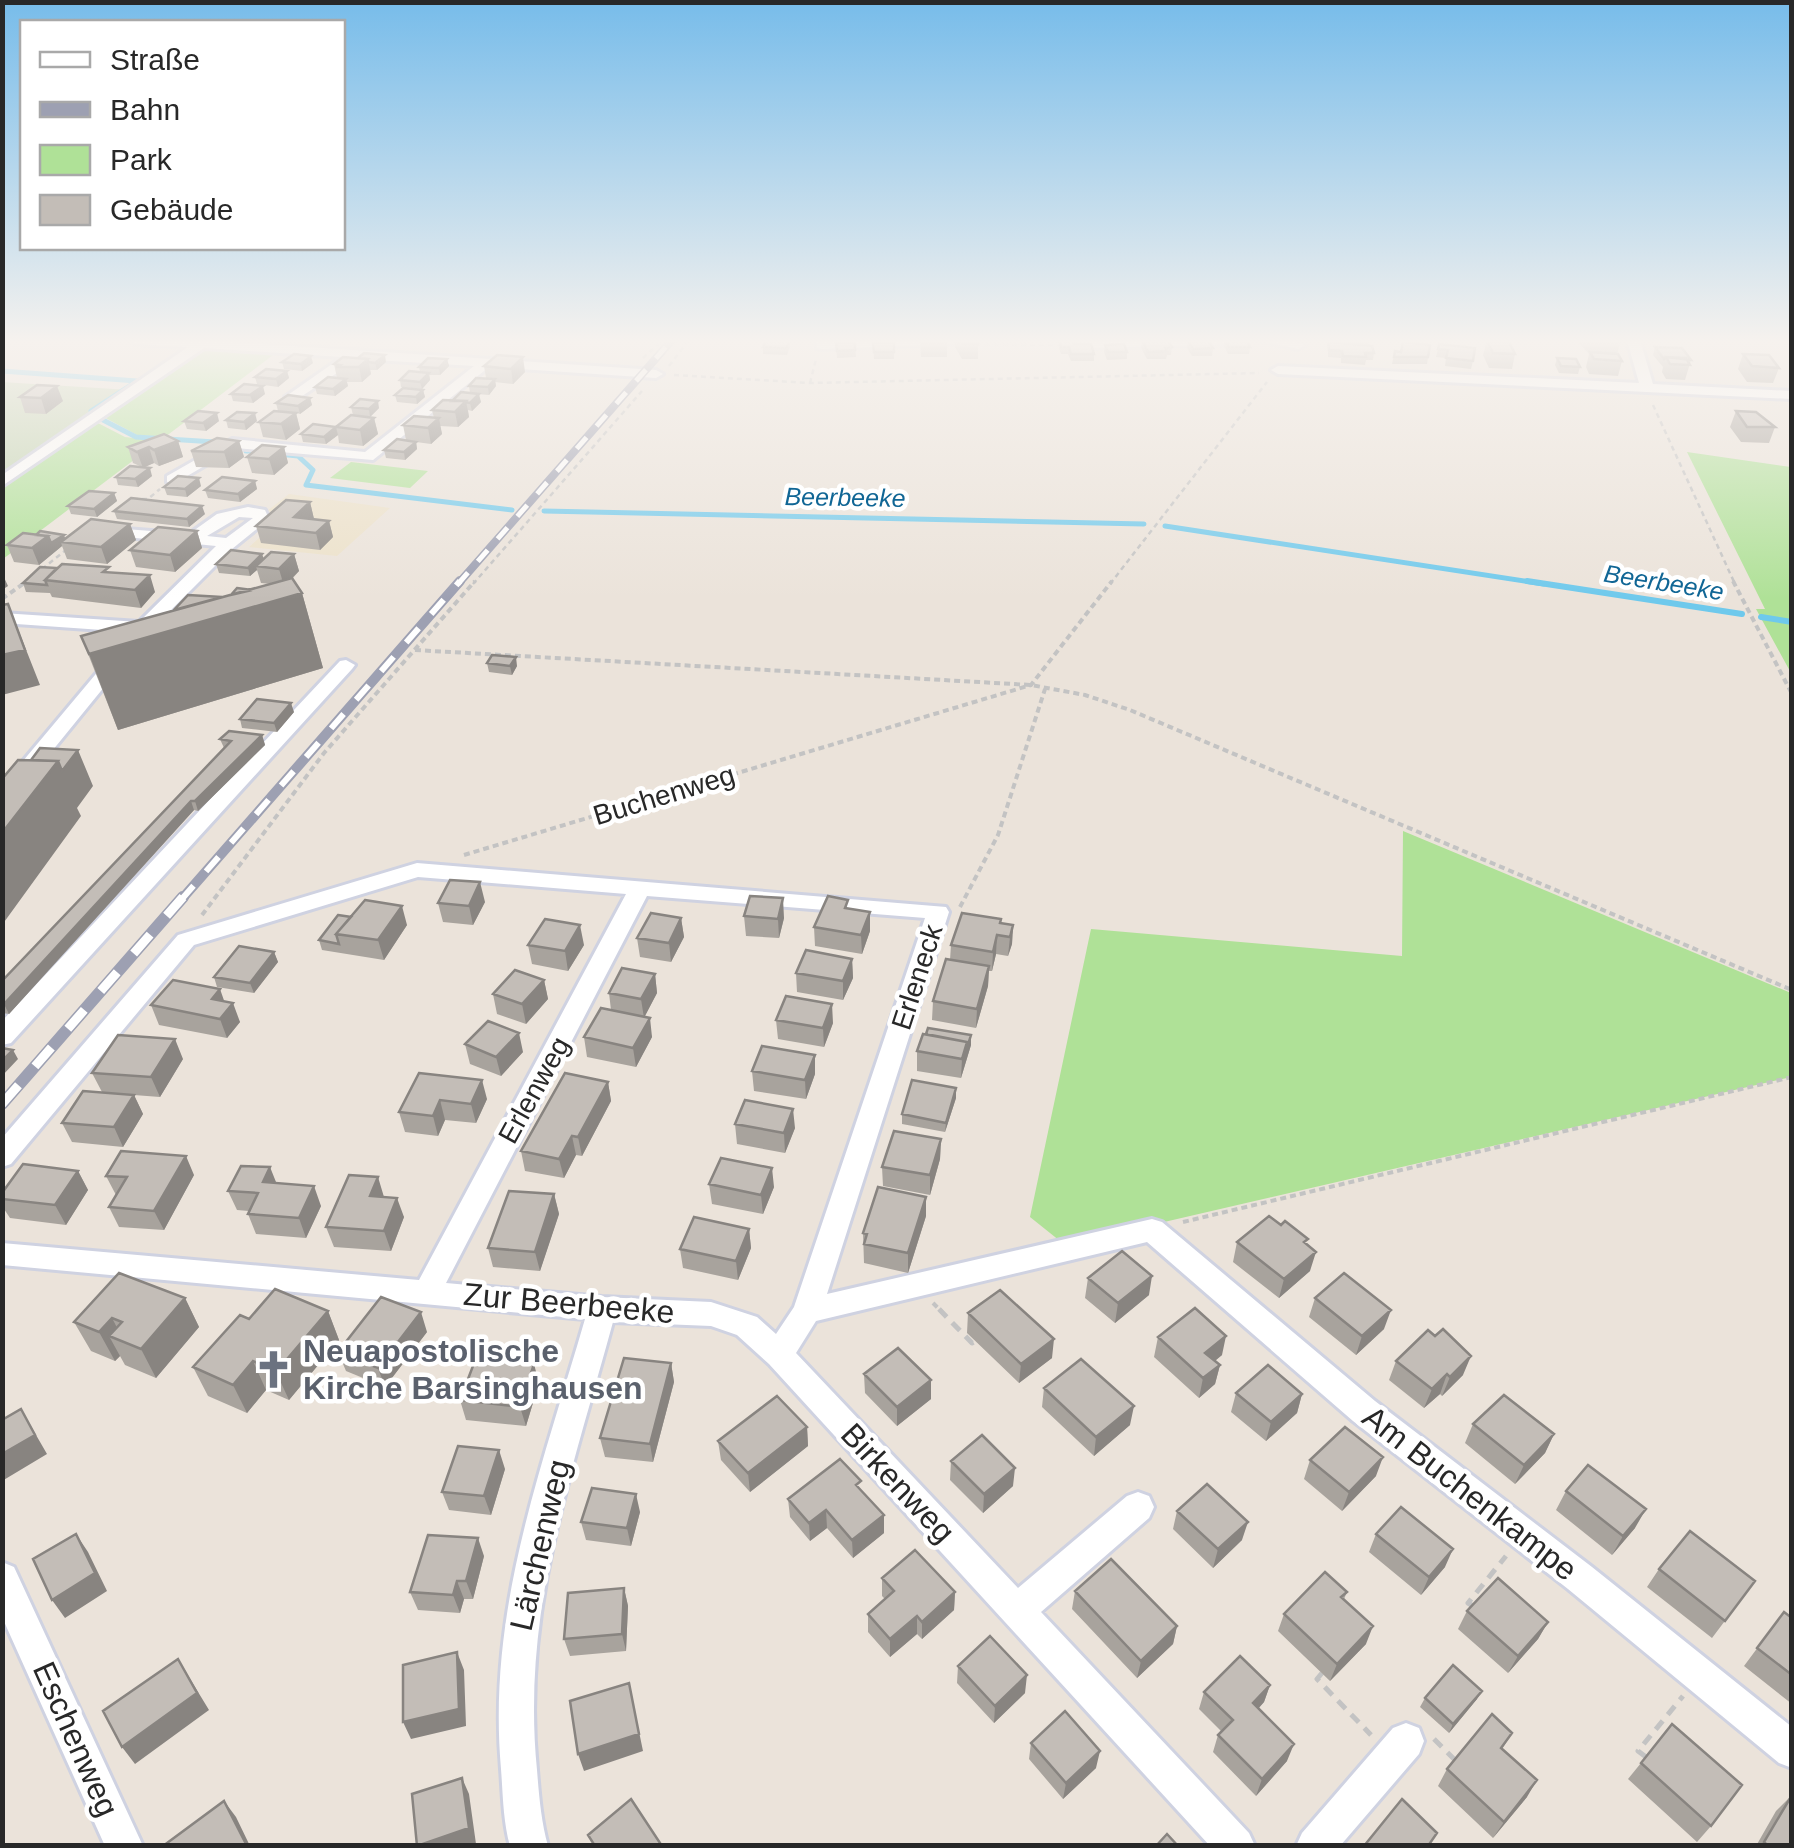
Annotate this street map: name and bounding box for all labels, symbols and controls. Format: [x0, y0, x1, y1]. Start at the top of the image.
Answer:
legend [20, 20, 345, 250]
text: Straße [110, 43, 200, 76]
text: Bahn [110, 93, 180, 126]
text: Park [110, 143, 173, 176]
text: Gebäude [110, 193, 233, 226]
water label: Beerbeeke [784, 482, 906, 512]
water label: Beerbeeke [1602, 559, 1726, 605]
street label: Buchenweg [589, 759, 739, 831]
street label: Erleneck [885, 919, 949, 1034]
street label: Erlenweg [492, 1031, 576, 1149]
street label: Zur Beerbeeke [462, 1276, 676, 1330]
place label: Neuapostolische Kirche Barsinghausen [303, 1333, 643, 1406]
church icon: Neuapostolische Kirche Barsinghausen [252, 1348, 294, 1390]
street label: Am Buchenkampe [1356, 1398, 1584, 1588]
street label: Birkenweg [834, 1416, 962, 1550]
street label: Lärchenweg [503, 1456, 577, 1634]
street label: Eschenweg [26, 1656, 126, 1822]

